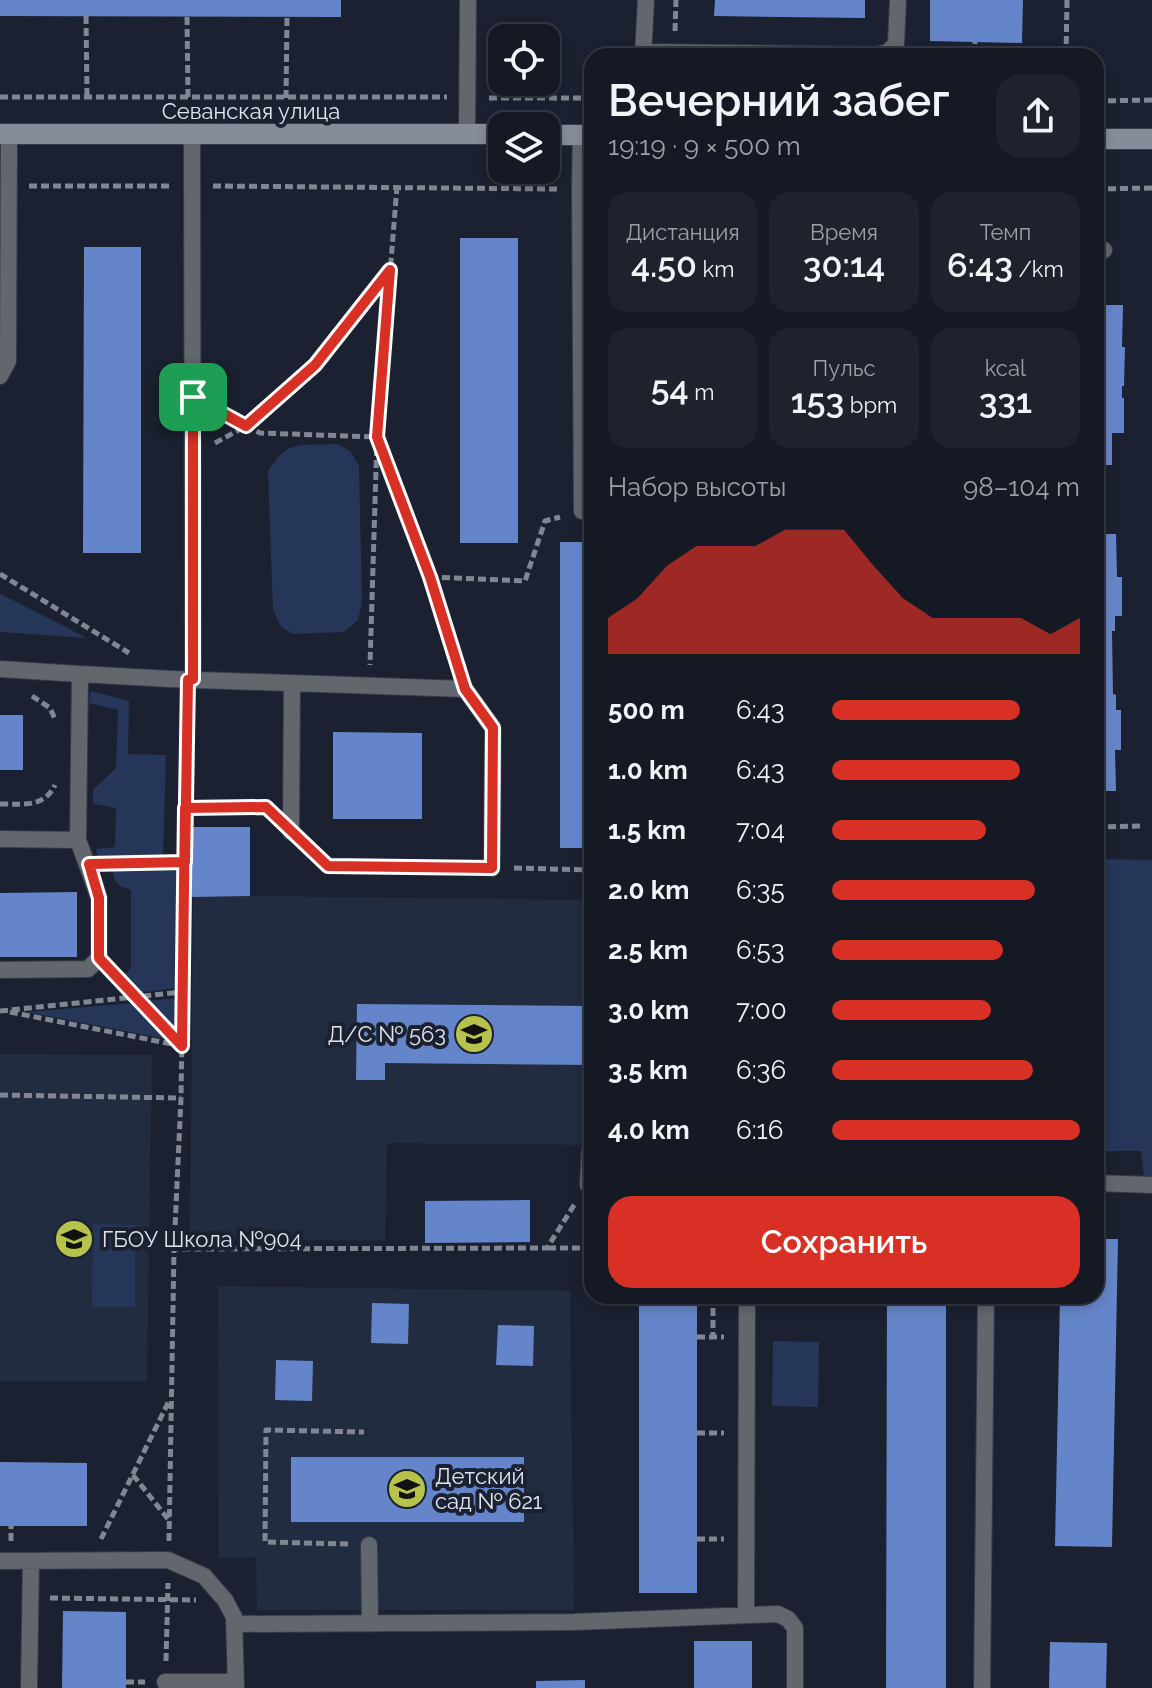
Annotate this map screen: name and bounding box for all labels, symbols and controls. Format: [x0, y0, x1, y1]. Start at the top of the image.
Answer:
map controls [488, 24, 560, 184]
button: locate [488, 24, 560, 96]
button: share [996, 74, 1080, 158]
text: Вечерний забег [608, 75, 950, 126]
street label: Севанская улица [162, 98, 340, 124]
button: layers [488, 112, 560, 184]
text: 19:19 · 9 × 500 m [608, 131, 801, 161]
text: Дистанция [626, 219, 740, 245]
text: Время [810, 219, 878, 245]
text: Темп [979, 219, 1031, 245]
text: 4.50 [631, 245, 697, 285]
text: 30:14 [803, 245, 885, 285]
text: 6:43 [947, 245, 1013, 285]
text: km [697, 256, 734, 282]
text: /km [1013, 256, 1064, 282]
text: Пульс [813, 355, 875, 381]
text: kcal [985, 355, 1026, 381]
pin [159, 363, 227, 431]
text: 54 [651, 368, 689, 408]
icon: arrive [171, 375, 215, 419]
text: m [689, 379, 715, 405]
text: 153 [791, 381, 844, 421]
text: 331 [979, 381, 1032, 421]
text: bpm [844, 392, 897, 418]
text: Набор высоты [608, 472, 786, 502]
text: 98–104 m [963, 472, 1080, 502]
text: 500 m [608, 695, 685, 725]
text: 6:43 [736, 695, 785, 725]
text: 1.0 km [608, 755, 688, 785]
text: 6:43 [736, 755, 785, 785]
text: 1.5 km [608, 815, 686, 845]
text: 7:04 [736, 815, 785, 845]
text: 2.0 km [608, 875, 689, 905]
text: 6:35 [736, 875, 785, 905]
text: 2.5 km [608, 935, 688, 965]
text: 6:53 [736, 935, 785, 965]
text: 3.0 km [608, 995, 689, 1025]
text: 7:00 [736, 995, 787, 1025]
school or university icon: Д/C № 563 [453, 1013, 495, 1055]
place label: Д/C № 563 [328, 1021, 446, 1047]
text: 3.5 km [608, 1055, 688, 1085]
text: 6:36 [736, 1055, 786, 1085]
text: 4.0 km [608, 1115, 690, 1145]
text: 6:16 [736, 1115, 783, 1145]
button: Сохранить [608, 1196, 1080, 1288]
school or university icon: ГБОУ Школа №904 [53, 1218, 95, 1260]
place label: ГБОУ Школа №904 [102, 1226, 302, 1252]
place label: Детский сад № 621 [435, 1463, 542, 1514]
school or university icon: Детский сад № 621 [386, 1468, 428, 1510]

